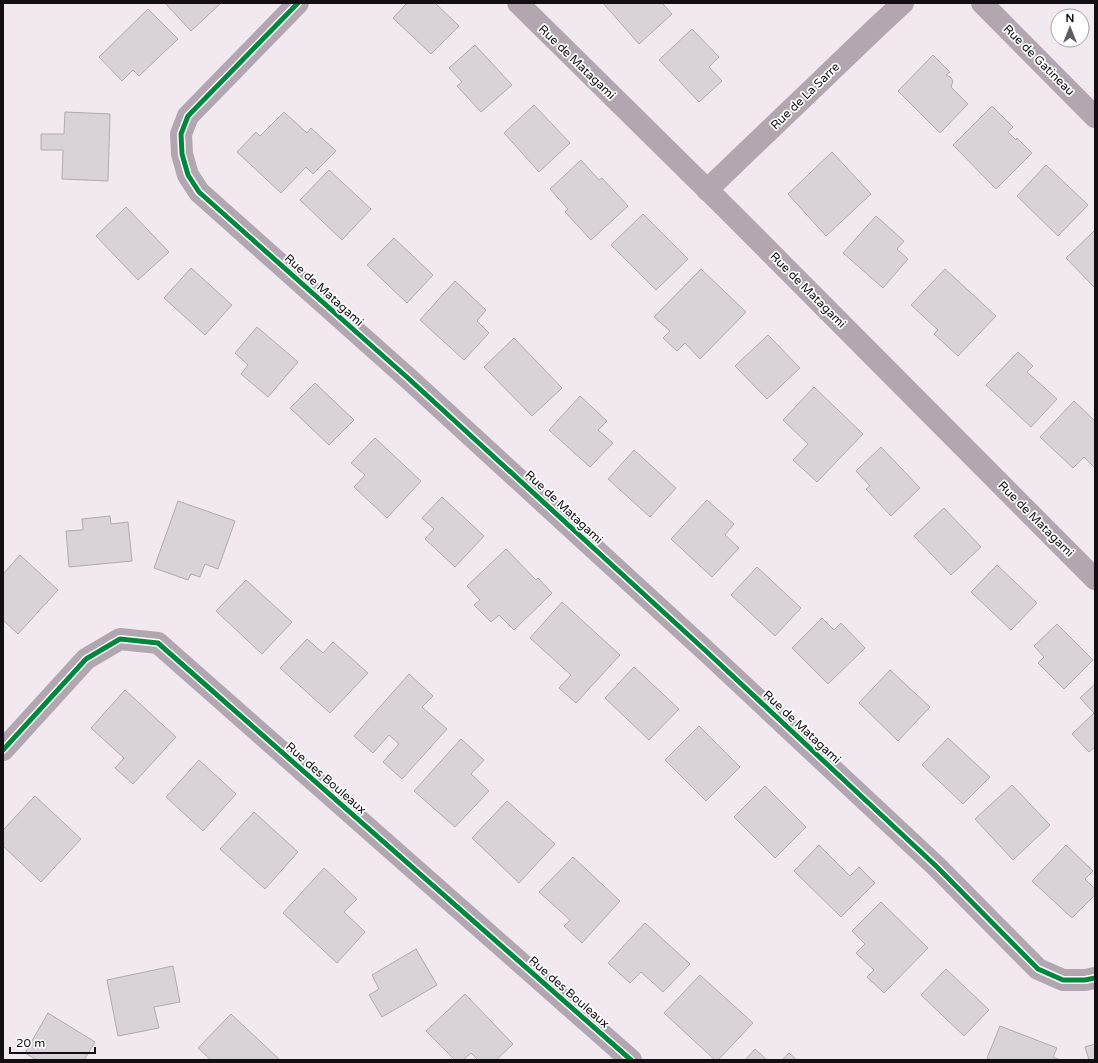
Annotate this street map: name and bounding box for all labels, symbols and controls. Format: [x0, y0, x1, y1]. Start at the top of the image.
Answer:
north arrow [1050, 8, 1090, 48]
text: N [1066, 12, 1074, 25]
street label: Rue de Matagami [536, 22, 618, 102]
street label: Rue de Gatineau [1001, 22, 1077, 98]
street label: Rue de La Sarre [768, 60, 842, 132]
street label: Rue de Matagami [767, 249, 849, 331]
street label: Rue de Matagami [282, 251, 366, 329]
street label: Rue de Matagami [522, 467, 606, 547]
street label: Rue de Matagami [995, 478, 1077, 560]
street label: Rue de Matagami [760, 687, 844, 767]
street label: Rue des Bouleaux [283, 739, 369, 817]
street label: Rue des Bouleaux [526, 953, 612, 1031]
scale bar [10, 1029, 95, 1055]
text: 20 m [16, 1036, 45, 1050]

